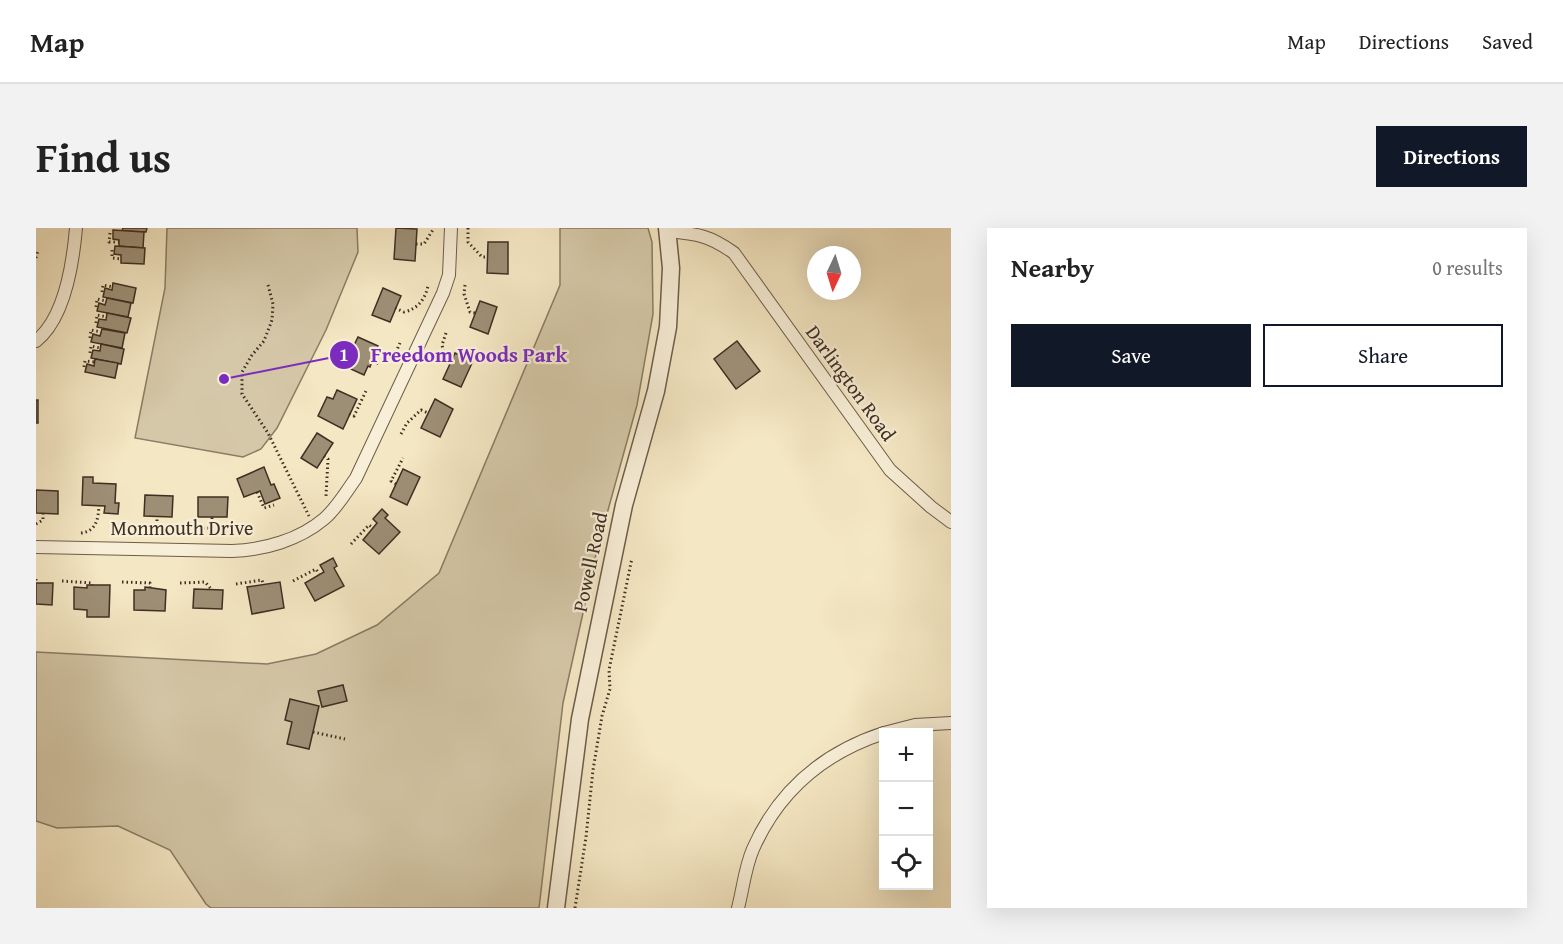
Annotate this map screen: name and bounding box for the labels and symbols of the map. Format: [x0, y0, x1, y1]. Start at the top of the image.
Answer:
north arrow [807, 246, 861, 300]
street label: Darlington Road [799, 319, 904, 447]
callout: Freedom Woods Park [329, 335, 579, 374]
text: Freedom Woods Park [371, 339, 568, 370]
text: 1 [339, 341, 349, 368]
street label: Powell Road [565, 509, 614, 614]
street label: Monmouth Drive [111, 513, 253, 542]

